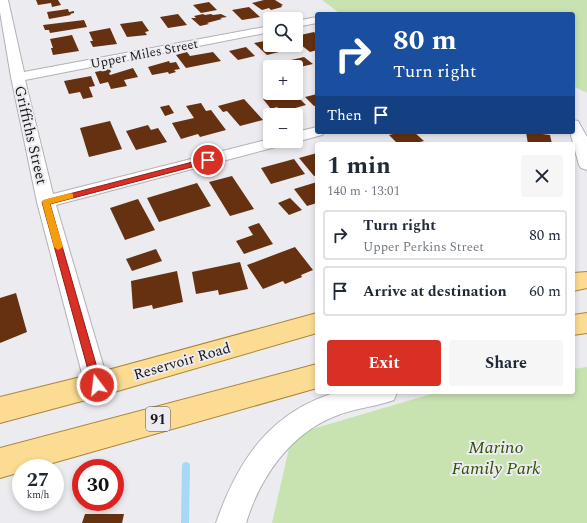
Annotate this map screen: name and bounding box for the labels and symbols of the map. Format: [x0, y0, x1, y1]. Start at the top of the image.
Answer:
street label: Upper Miles Street [89, 34, 200, 74]
street label: Griffiths Street [8, 83, 53, 187]
pin [191, 143, 225, 177]
street label: Reservoir Road [131, 337, 234, 386]
position arrow [76, 364, 118, 406]
road number: 91 [146, 407, 170, 431]
park label: Marino Family Park [452, 434, 541, 482]
speed limit sign: 30 [72, 459, 124, 511]

